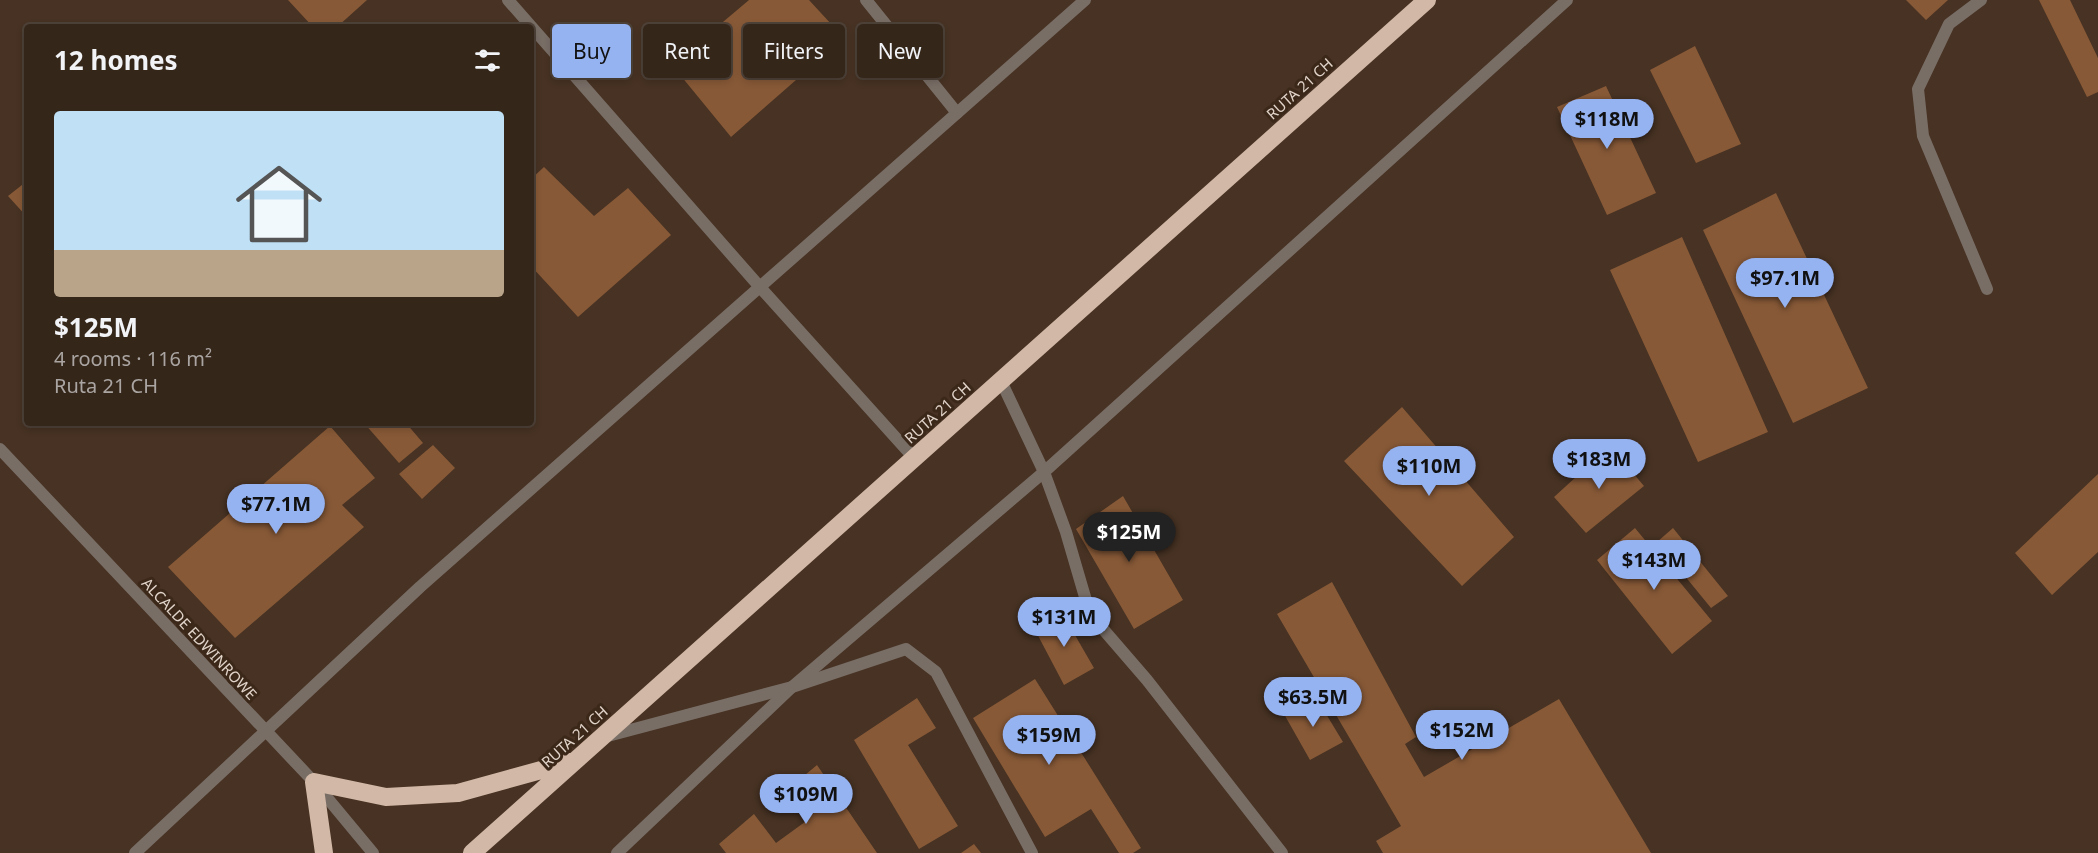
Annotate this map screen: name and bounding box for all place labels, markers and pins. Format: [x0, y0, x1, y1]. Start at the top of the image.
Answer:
pin: $118M [1565, 99, 1649, 150]
pin: $97.1M [1736, 258, 1834, 309]
pin: $183M [1557, 439, 1641, 490]
pin: $110M [1387, 446, 1471, 497]
pin: $77.1M [227, 484, 325, 535]
pin: $125M [1087, 512, 1171, 563]
pin: $143M [1612, 540, 1696, 591]
pin: $131M [1022, 597, 1106, 648]
pin: $63.5M [1264, 677, 1362, 728]
pin: $152M [1420, 710, 1504, 761]
pin: $159M [1007, 715, 1091, 766]
pin: $109M [764, 774, 848, 825]

